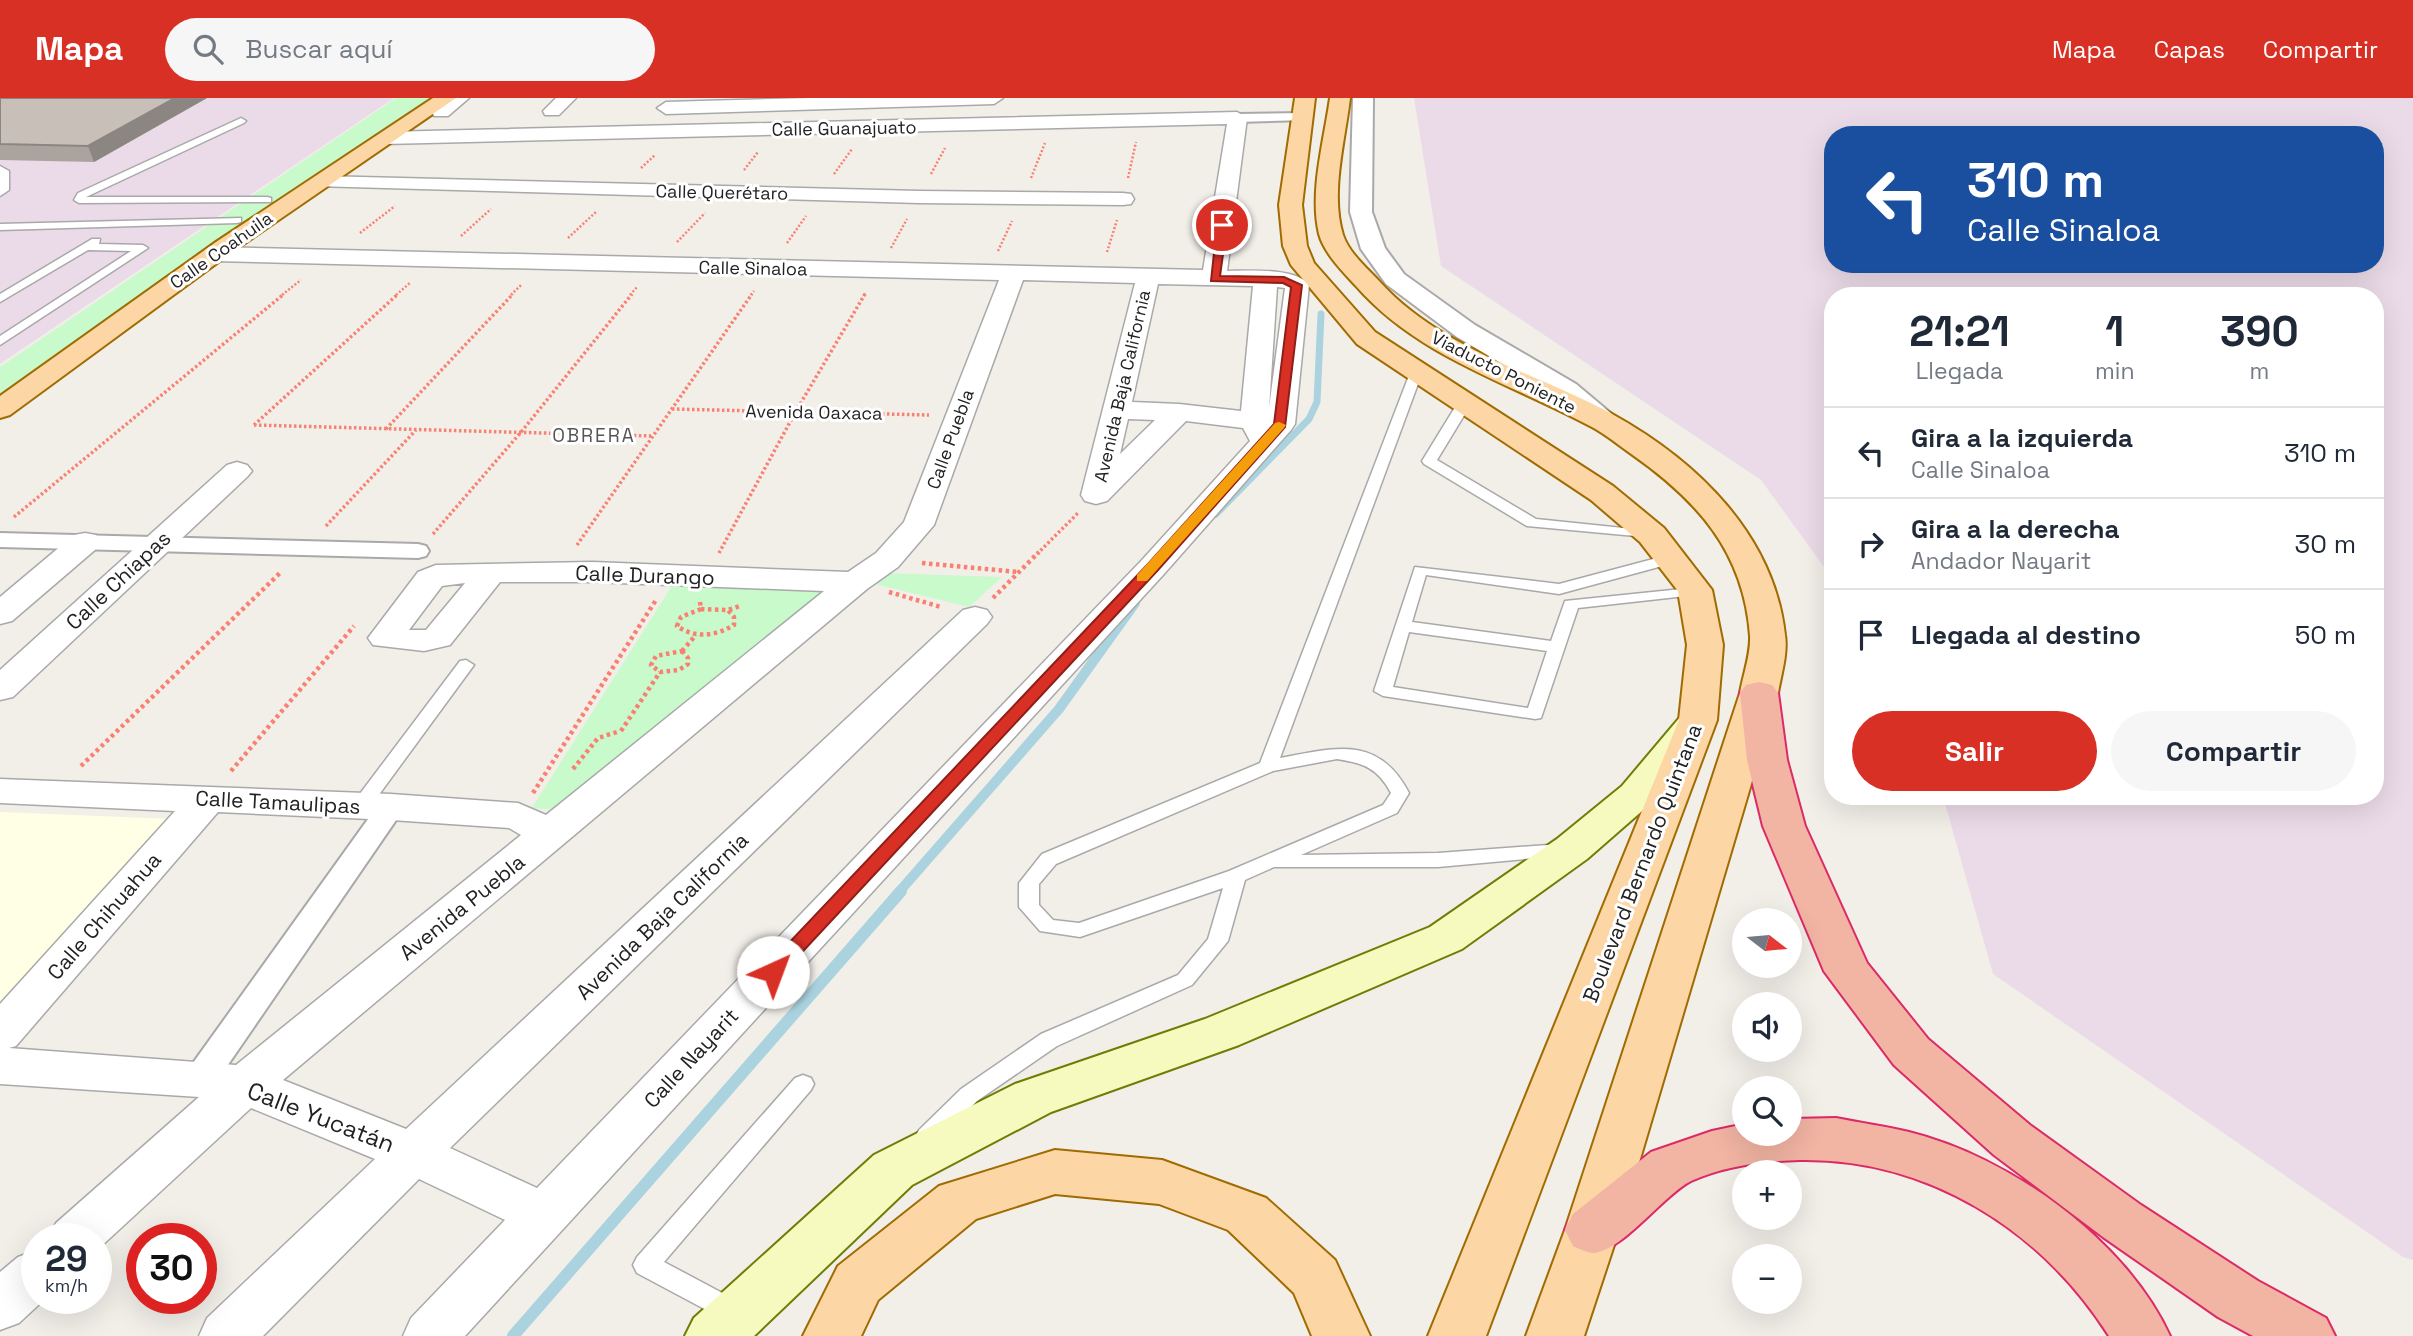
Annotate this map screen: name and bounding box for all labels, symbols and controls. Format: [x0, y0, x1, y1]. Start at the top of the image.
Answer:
search box [165, 18, 655, 81]
text: Mapa [35, 28, 123, 70]
icon: search [189, 30, 227, 68]
text: Buscar aquí [245, 32, 393, 66]
text: Mapa [2052, 34, 2116, 65]
text: Capas [2154, 34, 2225, 65]
text: Compartir [2263, 34, 2378, 65]
street label: Calle Guanajuato [771, 115, 917, 141]
text: 310 m [1967, 149, 2104, 211]
icon: left [1852, 154, 1943, 245]
street label: Calle Querétaro [655, 179, 789, 205]
pin [1192, 195, 1252, 255]
street label: Calle Coahuila [165, 206, 277, 294]
icon: arrive [1203, 206, 1241, 244]
text: Calle Sinaloa [1967, 210, 2160, 250]
street label: Calle Sinaloa [698, 256, 808, 280]
street label: Avenida Baja California [1089, 288, 1155, 484]
text: 21:21 [1909, 305, 2010, 358]
text: 1 [2105, 305, 2124, 358]
text: 390 [2220, 305, 2299, 358]
street label: Viaducto Poniente [1428, 326, 1580, 418]
text: Llegada [1916, 356, 2003, 386]
text: min [2095, 356, 2135, 386]
text: m [2249, 356, 2269, 386]
street label: Calle Puebla [921, 386, 979, 492]
street label: Avenida Oaxaca [745, 399, 883, 425]
text: Gira a la izquierda [1911, 421, 2133, 455]
district label: OBRERA [552, 423, 636, 448]
icon: left [1852, 434, 1890, 472]
text: 310 m [2284, 436, 2356, 470]
text: Calle Sinaloa [1911, 455, 2050, 485]
text: Gira a la derecha [1911, 512, 2120, 546]
street label: Calle Chiapas [60, 524, 176, 636]
icon: right [1852, 525, 1890, 563]
text: 30 m [2295, 527, 2356, 561]
text: Andador Nayarit [1911, 546, 2091, 576]
street label: Calle Durango [575, 559, 715, 591]
icon: arrive [1852, 616, 1890, 654]
text: Llegada al destino [1911, 618, 2141, 652]
text: 50 m [2295, 618, 2356, 652]
button: Salir [1852, 711, 2097, 791]
button: Compartir [2111, 711, 2356, 791]
street label: Boulevard Bernardo Quintana [1576, 720, 1708, 1006]
street label: Calle Tamaulipas [195, 784, 361, 820]
street label: Avenida Baja California [570, 827, 754, 1005]
street label: Calle Chihuahua [41, 847, 167, 985]
street label: Avenida Puebla [394, 848, 530, 966]
north arrow [1732, 908, 1802, 978]
map controls [1732, 908, 1802, 1314]
position arrow [736, 935, 810, 1009]
button: sound [1732, 992, 1802, 1062]
street label: Calle Nayarit [638, 1002, 744, 1114]
street label: Calle Yucatán [243, 1075, 399, 1159]
button: search [1732, 1076, 1802, 1146]
button: + [1732, 1160, 1802, 1230]
speed limit sign: 30 [126, 1223, 217, 1314]
text: 29 [45, 1237, 88, 1281]
button: − [1732, 1244, 1802, 1314]
text: km/h [45, 1274, 88, 1297]

